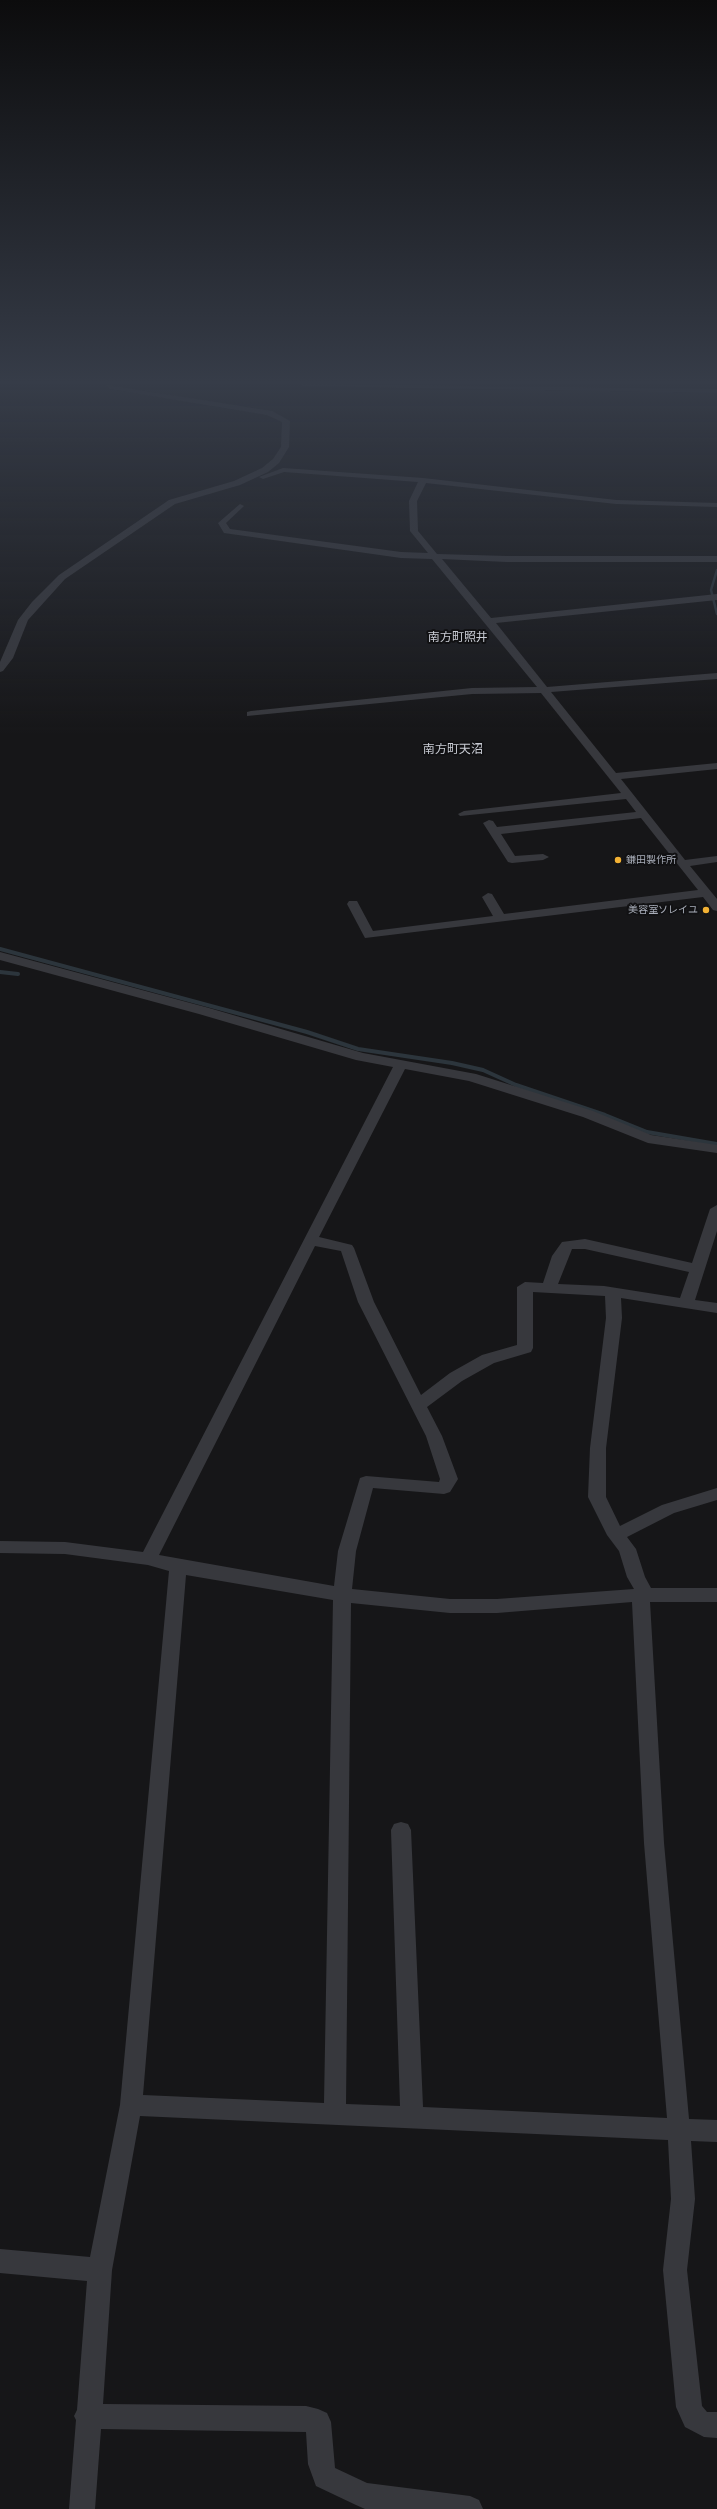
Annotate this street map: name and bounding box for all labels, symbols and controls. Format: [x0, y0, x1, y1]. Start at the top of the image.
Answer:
district label: 南方町照井 [428, 631, 488, 645]
district label: 南方町天沼 [423, 743, 483, 757]
place label: 鎌田製作所 [626, 854, 676, 866]
marker: 鎌田製作所 [613, 855, 623, 865]
place label: 美容室ソレイユ [628, 904, 698, 916]
marker: 美容室ソレイユ [701, 905, 711, 915]

